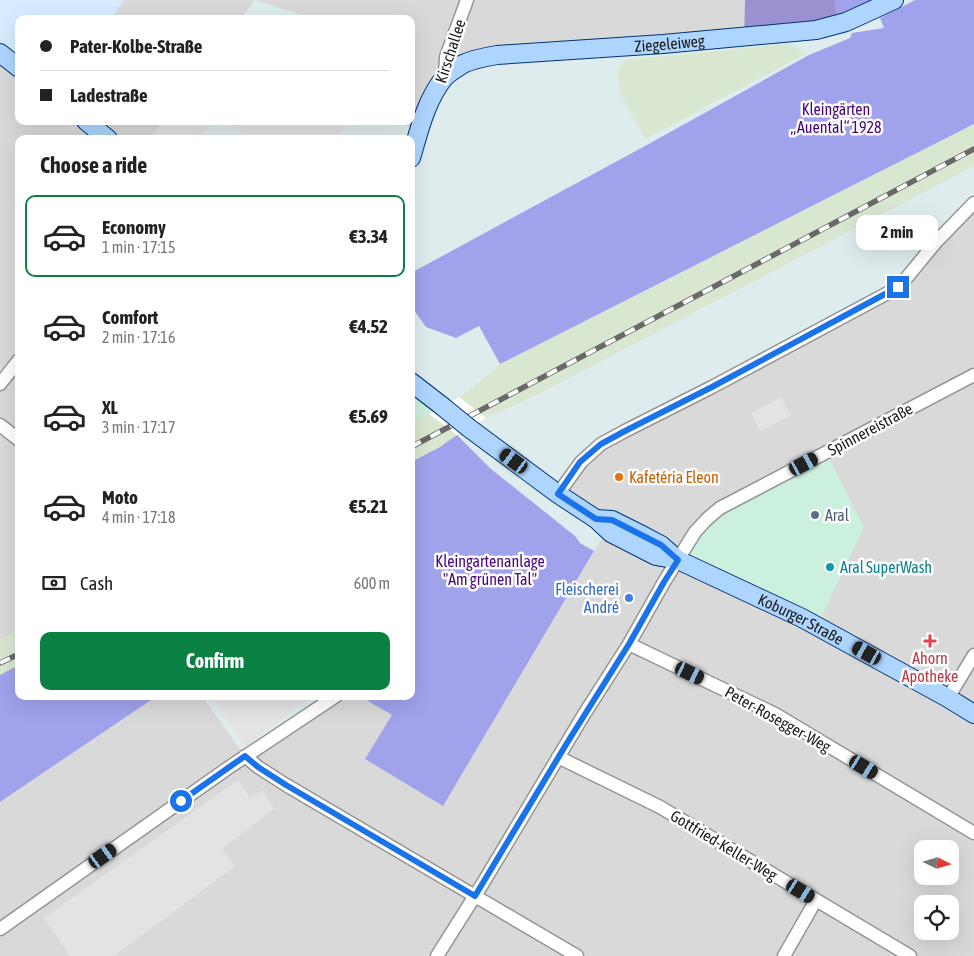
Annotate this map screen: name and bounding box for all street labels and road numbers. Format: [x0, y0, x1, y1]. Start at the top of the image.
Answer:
street label: Kirschallee [431, 17, 469, 85]
street label: Ziegeleiweg [634, 31, 706, 55]
street label: Spinnereistraße [825, 399, 916, 460]
street label: Koburger Straße [755, 590, 847, 648]
street label: Peter-Rosegger-Weg [721, 682, 834, 756]
street label: Gottfried-Keller-Weg [667, 806, 781, 885]

